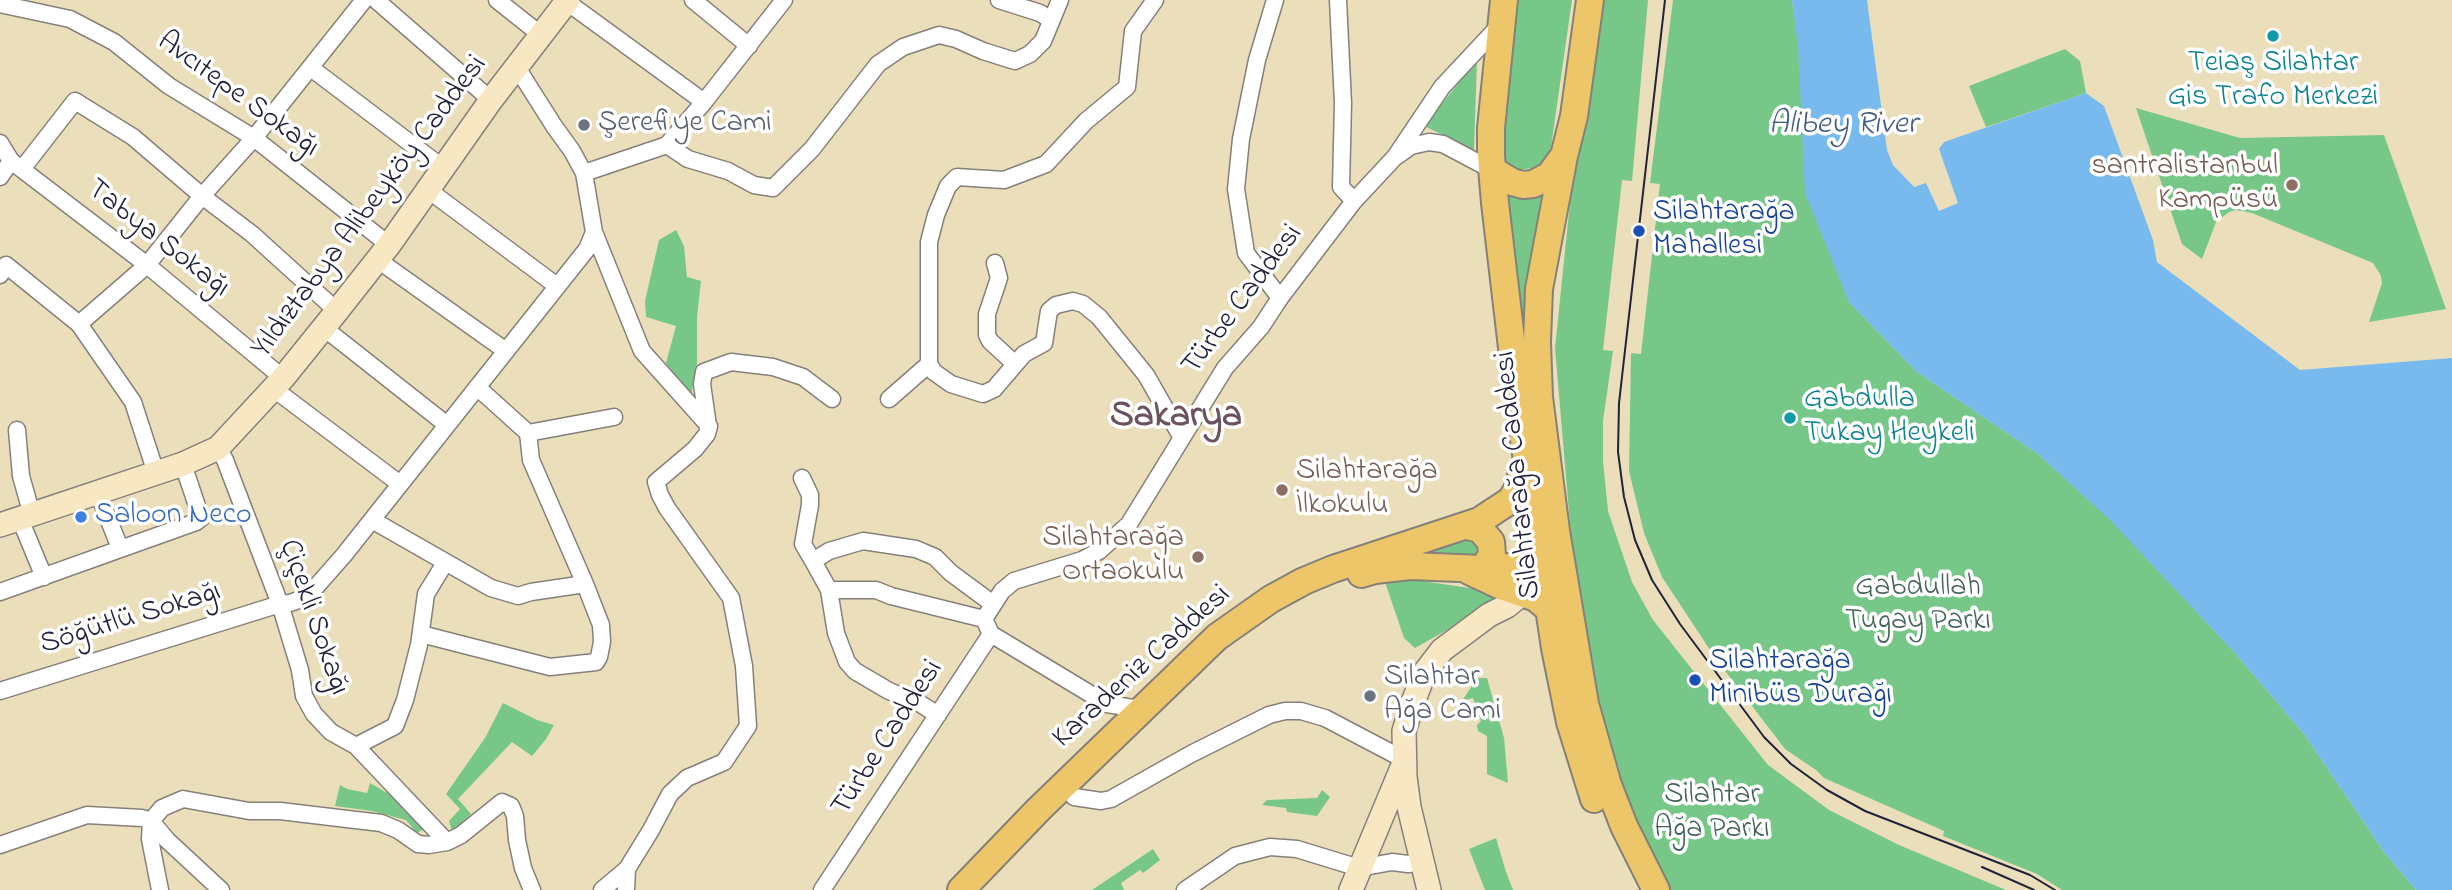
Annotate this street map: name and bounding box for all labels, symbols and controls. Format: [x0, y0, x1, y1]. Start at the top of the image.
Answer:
street label: Avcıtepe Sokağı [149, 25, 325, 167]
marker: Teiaş Silahtar Gis Trafo Merkezi [2265, 28, 2281, 44]
place label: Teiaş Silahtar Gis Trafo Merkezi [2168, 47, 2378, 118]
street label: Yıldıztabya Alibeyköy Caddesi [245, 49, 497, 367]
place label: Şerefiye Cami [598, 107, 772, 143]
water label: Alibey River [1769, 108, 1917, 146]
marker: Şerefiye Cami [576, 117, 592, 133]
place label: santralistanbul Kampüsü [2091, 150, 2278, 220]
street label: Tabya Sokağı [78, 173, 236, 307]
marker: santralistanbul Kampüsü [2284, 177, 2300, 193]
place label: Silahtarağa Mahallesi [1653, 196, 1795, 266]
street label: Türbe Caddesi [1176, 219, 1312, 383]
marker: Silahtarağa Mahallesi [1631, 223, 1647, 239]
street label: Silahtarağa Caddesi [1489, 349, 1551, 601]
place label: Gabdulla Tukay Heykeli [1804, 383, 1975, 453]
district label: Sakarya [1110, 397, 1242, 441]
marker: Gabdulla Tukay Heykeli [1782, 410, 1798, 426]
place label: Silahtarağa İlkokulu [1296, 455, 1438, 526]
marker: Silahtarağa İlkokulu [1274, 482, 1290, 498]
place label: Saloon Neco [95, 499, 252, 535]
marker: Saloon Neco [73, 509, 89, 525]
place label: Silahtarağa Ortaokulu [1042, 522, 1184, 592]
street label: Çiçekli Sokağı [269, 536, 355, 700]
marker: Silahtarağa Ortaokulu [1190, 549, 1206, 565]
park label: Gabdullah Tugay Parkı [1845, 571, 1991, 642]
street label: Söğütlü Sokağı [36, 575, 226, 665]
street label: Karadeniz Caddesi [1046, 579, 1240, 757]
place label: Silahtarağa Minibüs Durağı [1709, 645, 1892, 716]
street label: Türbe Caddesi [825, 654, 953, 824]
place label: Silahtar Ağa Cami [1384, 661, 1501, 732]
marker: Silahtarağa Minibüs Durağı [1687, 672, 1703, 688]
marker: Silahtar Ağa Cami [1362, 688, 1378, 704]
park label: Silahtar Ağa Parkı [1654, 779, 1770, 850]

